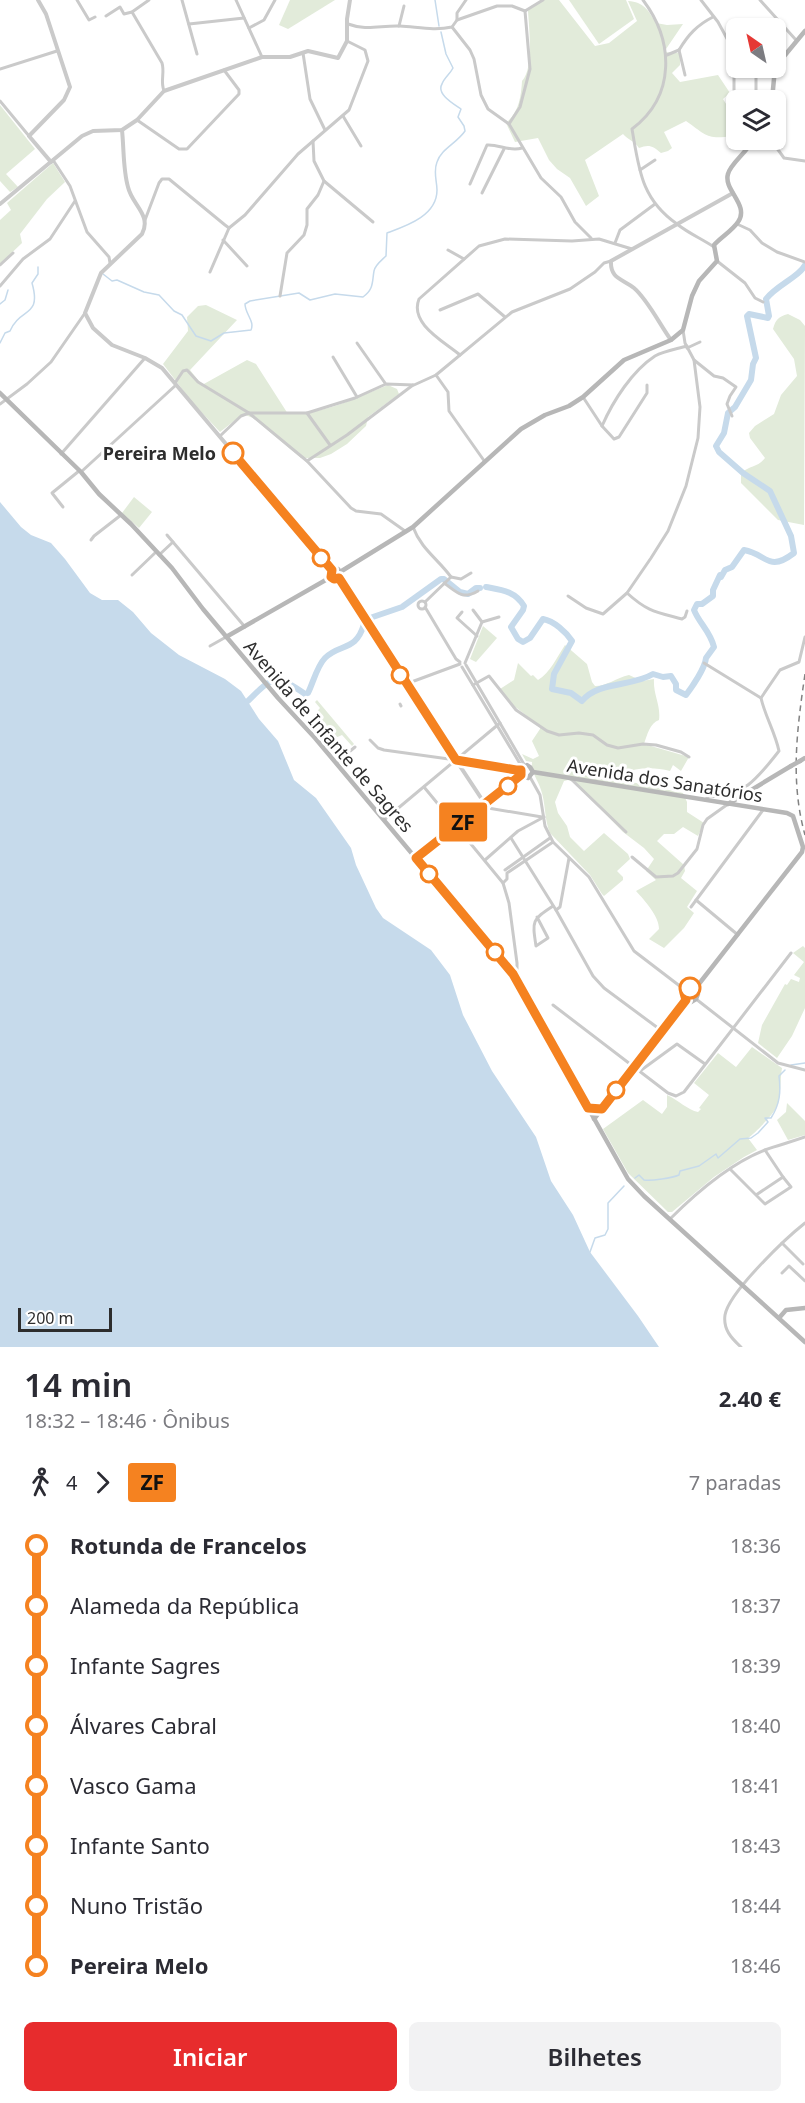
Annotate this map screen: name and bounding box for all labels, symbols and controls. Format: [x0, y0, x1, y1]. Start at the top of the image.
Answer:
north arrow [726, 18, 786, 78]
map controls [726, 18, 786, 150]
button: layers [726, 90, 786, 150]
place label: Pereira Melo [103, 441, 216, 465]
marker: Pereira Melo [222, 442, 244, 464]
unlabelled marker [312, 549, 330, 567]
street label: Avenida de Infante de Sagres [239, 635, 419, 837]
unlabelled marker [391, 666, 409, 684]
street label: Avenida dos Sanatórios [565, 753, 765, 807]
unlabelled marker [499, 777, 517, 795]
line badge: ZF [436, 802, 490, 842]
text: ZF [451, 808, 475, 836]
unlabelled marker [420, 865, 438, 883]
unlabelled marker [486, 943, 504, 961]
unlabelled marker [679, 977, 701, 999]
unlabelled marker [607, 1081, 625, 1099]
scale bar [18, 1305, 112, 1332]
text: 200 m [27, 1307, 74, 1329]
text: 14 min [24, 1362, 132, 1407]
text: 2.40 € [719, 1383, 781, 1413]
text: 18:32 – 18:46 · Ônibus [24, 1407, 230, 1434]
icon: walk [24, 1466, 57, 1499]
icon: forward [86, 1466, 119, 1499]
text: ZF [140, 1468, 164, 1496]
text: 4 [66, 1469, 77, 1496]
text: 7 paradas [689, 1469, 781, 1496]
text: Rotunda de Francelos [70, 1530, 307, 1560]
text: 18:36 [730, 1532, 781, 1559]
text: Alameda da República [70, 1590, 299, 1620]
text: 18:37 [730, 1592, 781, 1619]
text: Infante Sagres [70, 1650, 220, 1680]
text: 18:39 [730, 1652, 781, 1679]
text: Álvares Cabral [70, 1710, 217, 1740]
text: 18:40 [730, 1712, 781, 1739]
text: Vasco Gama [70, 1770, 197, 1800]
text: 18:41 [730, 1772, 781, 1799]
text: Infante Santo [70, 1830, 210, 1860]
text: 18:43 [730, 1832, 781, 1859]
text: Nuno Tristão [70, 1890, 203, 1920]
text: 18:44 [730, 1892, 781, 1919]
text: Pereira Melo [70, 1950, 208, 1980]
text: 18:46 [730, 1952, 781, 1979]
button: Iniciar [24, 2022, 397, 2091]
button: Bilhetes [409, 2022, 781, 2091]

